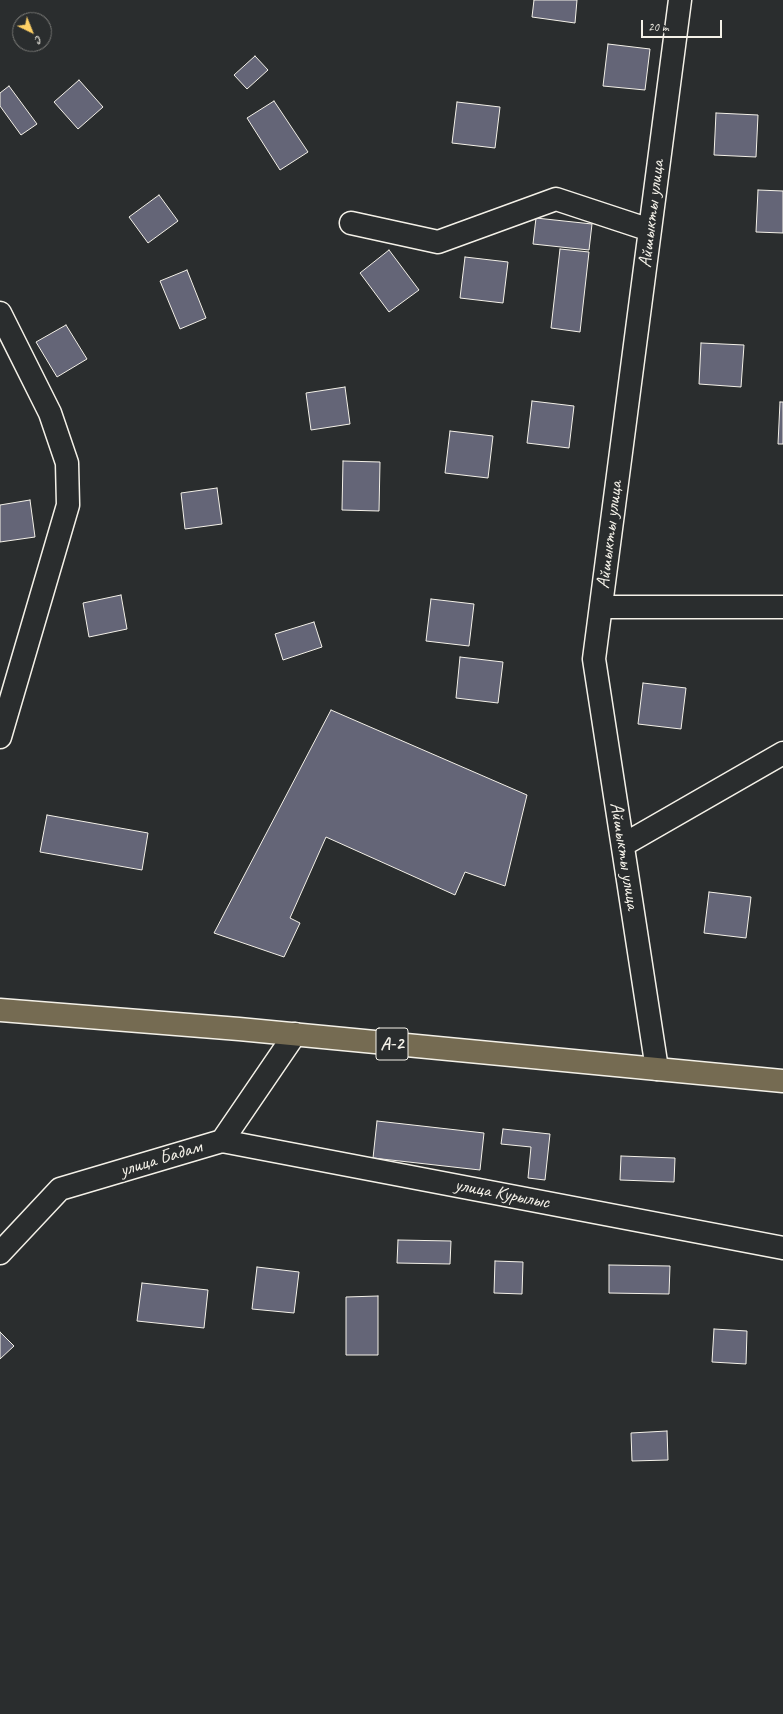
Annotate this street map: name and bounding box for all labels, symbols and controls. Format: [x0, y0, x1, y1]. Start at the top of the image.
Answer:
north arrow [12, 12, 52, 52]
scale bar [643, 12, 724, 38]
text: 20 m [648, 19, 668, 35]
text: С [33, 33, 46, 47]
street label: Айшыкты улица [634, 159, 670, 269]
street label: Айшыкты улица [592, 480, 628, 590]
street label: Айшыкты улица [604, 801, 644, 911]
road number: A-2 [376, 1028, 408, 1060]
street label: улица Бадам [117, 1136, 205, 1182]
street label: улица Курылыс [453, 1174, 551, 1214]

